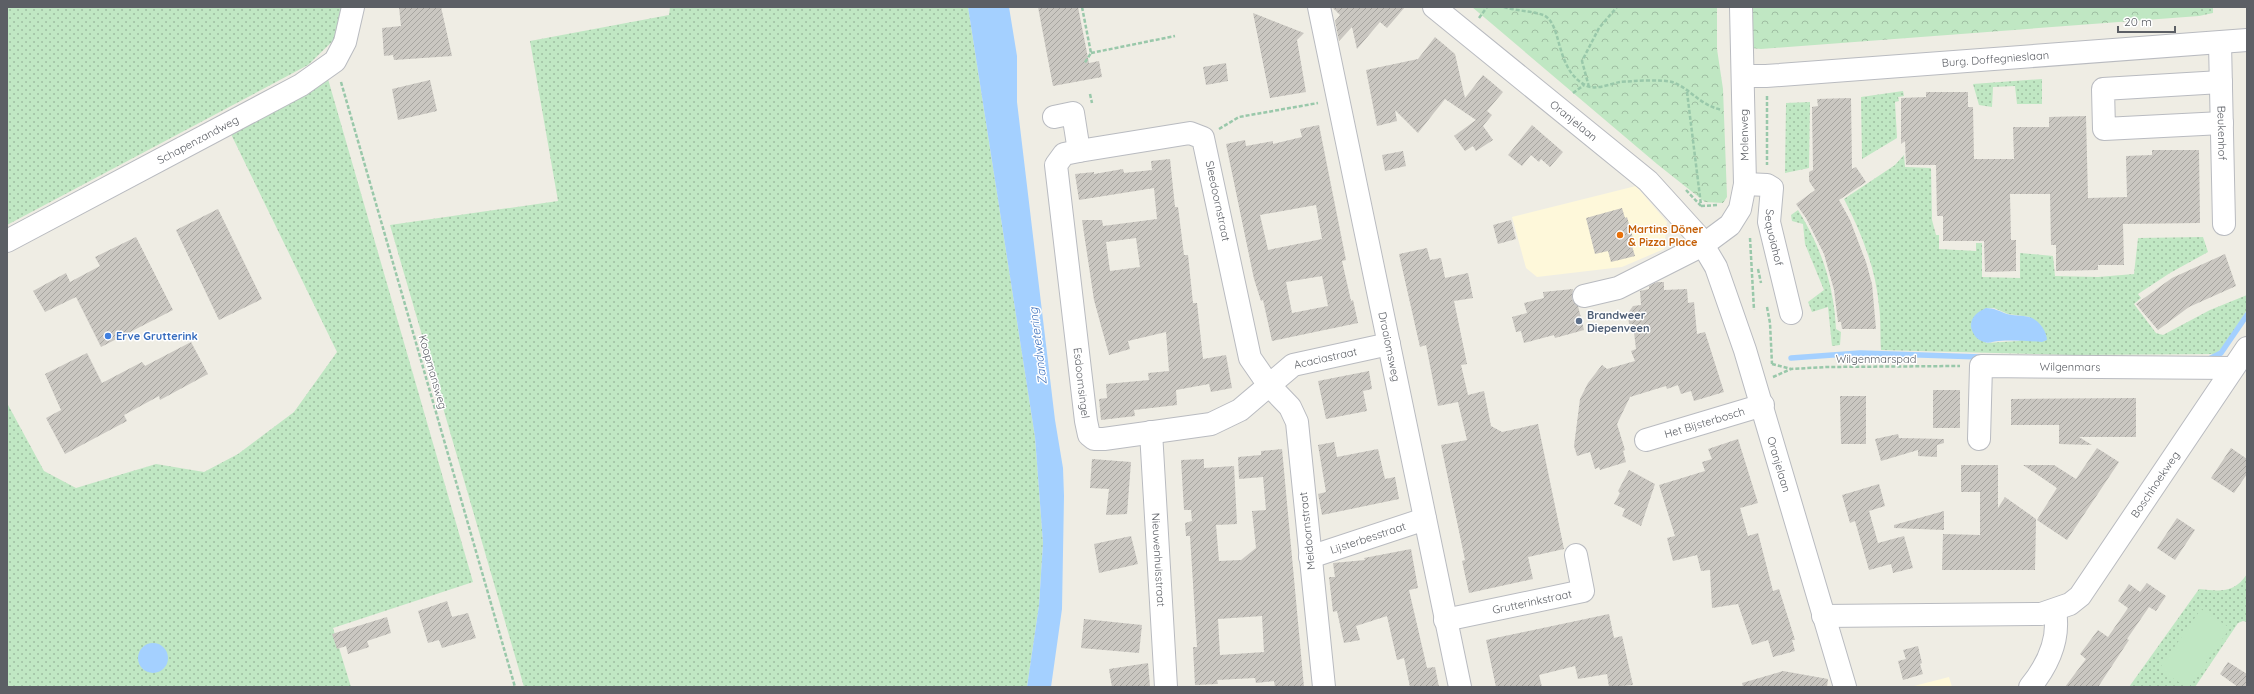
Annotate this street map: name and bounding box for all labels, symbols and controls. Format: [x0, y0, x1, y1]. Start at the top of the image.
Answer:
scale bar [2118, 8, 2175, 34]
text: 20 m [2124, 14, 2152, 29]
street label: Burg. Doffegnieslaan [1941, 48, 2049, 70]
street label: Oranjelaan [1547, 97, 1600, 144]
street label: Beukenhof [2214, 105, 2230, 161]
street label: Molenweg [1737, 109, 1751, 161]
street label: Schapenzandweg [155, 112, 241, 167]
street label: Sleedoornstraat [1203, 160, 1233, 243]
street label: Sequoiahof [1762, 208, 1786, 267]
place label: Martins Döner & Pizza Place [1628, 222, 1703, 249]
marker: Martins Döner & Pizza Place [1615, 230, 1625, 240]
water label: Zandwetering [1025, 305, 1050, 385]
place label: Brandweer Diepenveen [1587, 308, 1650, 335]
street label: Draaiomsweg [1375, 311, 1404, 383]
marker: Brandweer Diepenveen [1574, 316, 1584, 326]
place label: Erve Grutterink [116, 329, 198, 343]
marker: Erve Grutterink [103, 331, 113, 341]
street label: Koopmansweg [416, 333, 450, 411]
street label: Acaciastraat [1292, 344, 1359, 372]
street label: Esdoornsingel [1070, 347, 1093, 419]
street label: Wilgenmarspad [1836, 352, 1916, 366]
street label: Wilgenmars [2040, 359, 2100, 374]
street label: Het Bijsterbosch [1663, 404, 1746, 441]
street label: Oranjelaan [1764, 435, 1794, 494]
street label: Boschhoekweg [2128, 448, 2183, 520]
street label: Meidoornstraat [1296, 491, 1318, 571]
street label: Nieuwenhuisstraat [1149, 512, 1168, 607]
street label: Lijsterbesstraat [1328, 519, 1408, 557]
street label: Grutterinkstraat [1491, 586, 1573, 617]

